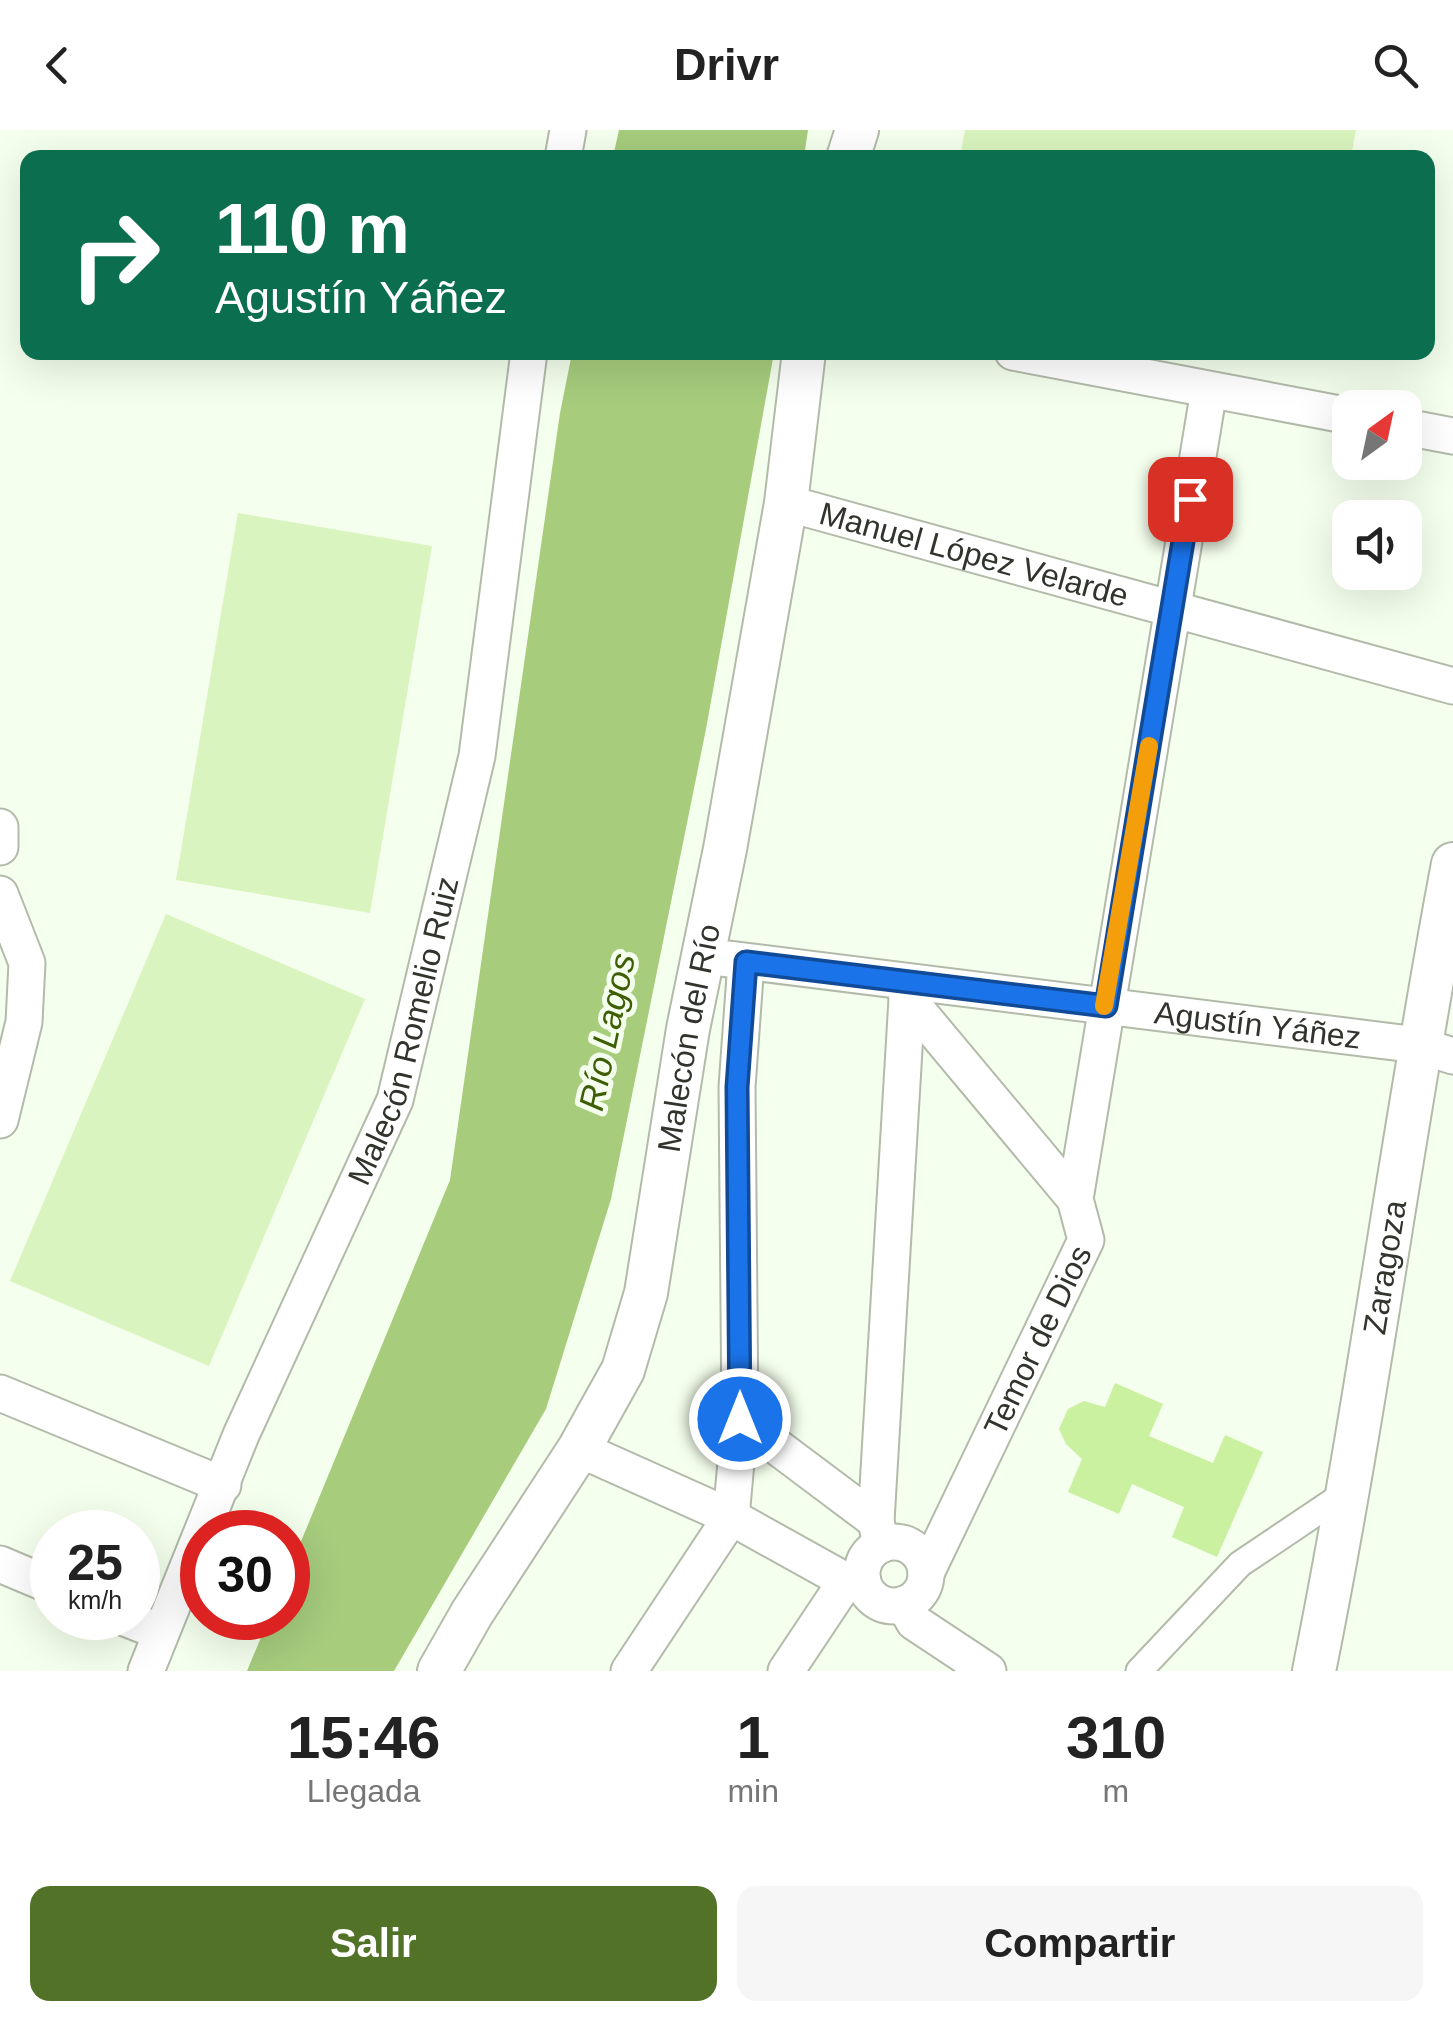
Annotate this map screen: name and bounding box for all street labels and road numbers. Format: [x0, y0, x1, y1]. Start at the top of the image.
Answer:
street label: Manuel López Velarde [816, 495, 1132, 614]
street label: Malecón Romelio Ruiz [341, 873, 466, 1190]
street label: Malecón del Río [651, 921, 727, 1155]
street label: Agustín Yáñez [1153, 994, 1363, 1056]
street label: Zaragoza [1356, 1197, 1413, 1337]
street label: Temor de Dios [977, 1240, 1099, 1441]

